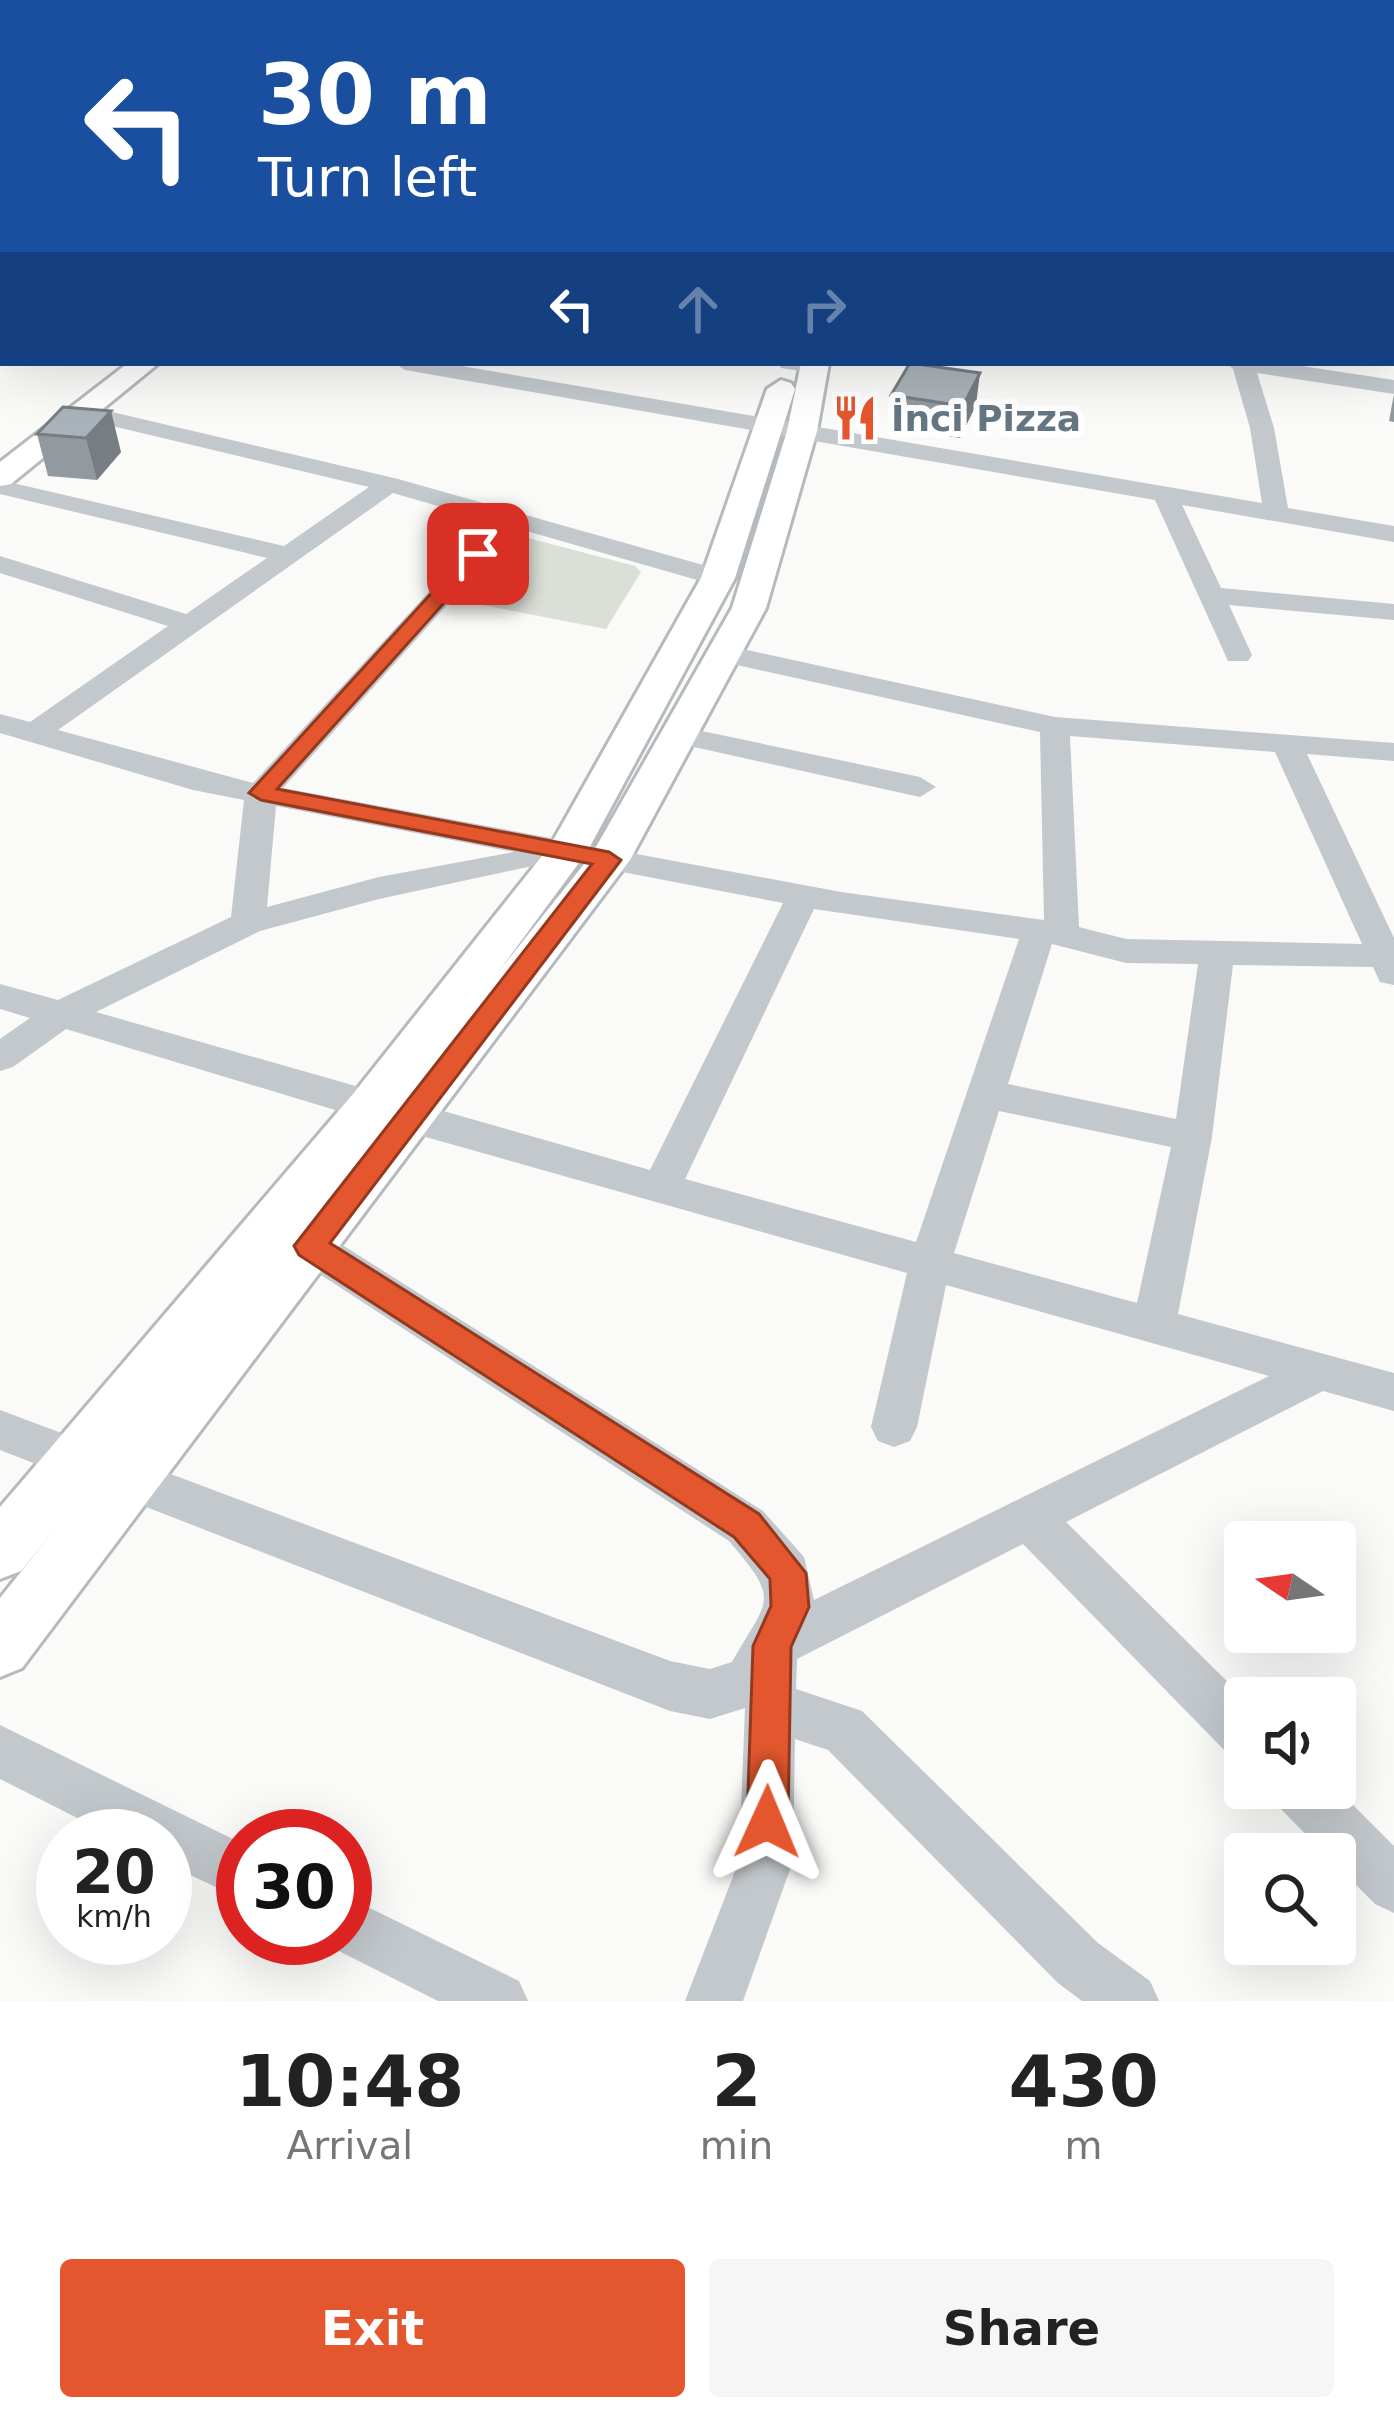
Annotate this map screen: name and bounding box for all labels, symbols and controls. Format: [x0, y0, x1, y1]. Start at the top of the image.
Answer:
text: 30 m [258, 46, 492, 144]
icon: left [60, 48, 216, 204]
text: Turn left [258, 146, 477, 209]
icon: left [539, 276, 605, 342]
icon: ahead [665, 276, 731, 342]
icon: right [791, 276, 857, 342]
restaurant icon: İnci Pizza [830, 393, 880, 443]
place label: İnci Pizza [891, 398, 1081, 439]
pin [427, 503, 529, 605]
icon: arrive [445, 521, 511, 587]
north arrow [1224, 1521, 1356, 1653]
map controls [1224, 1521, 1356, 1965]
button: sound [1224, 1677, 1356, 1809]
position arrow [704, 1759, 830, 1885]
speed limit sign: 30 [216, 1809, 372, 1965]
button: search [1224, 1833, 1356, 1965]
text: 20 [72, 1837, 156, 1907]
text: km/h [76, 1899, 152, 1934]
text: 10:48 [235, 2039, 464, 2123]
text: 2 [711, 2039, 761, 2123]
text: 430 [1008, 2039, 1159, 2123]
text: Arrival [286, 2123, 413, 2168]
text: min [700, 2123, 773, 2168]
text: m [1065, 2123, 1103, 2168]
button: Exit [60, 2259, 685, 2397]
button: Share [709, 2259, 1334, 2397]

